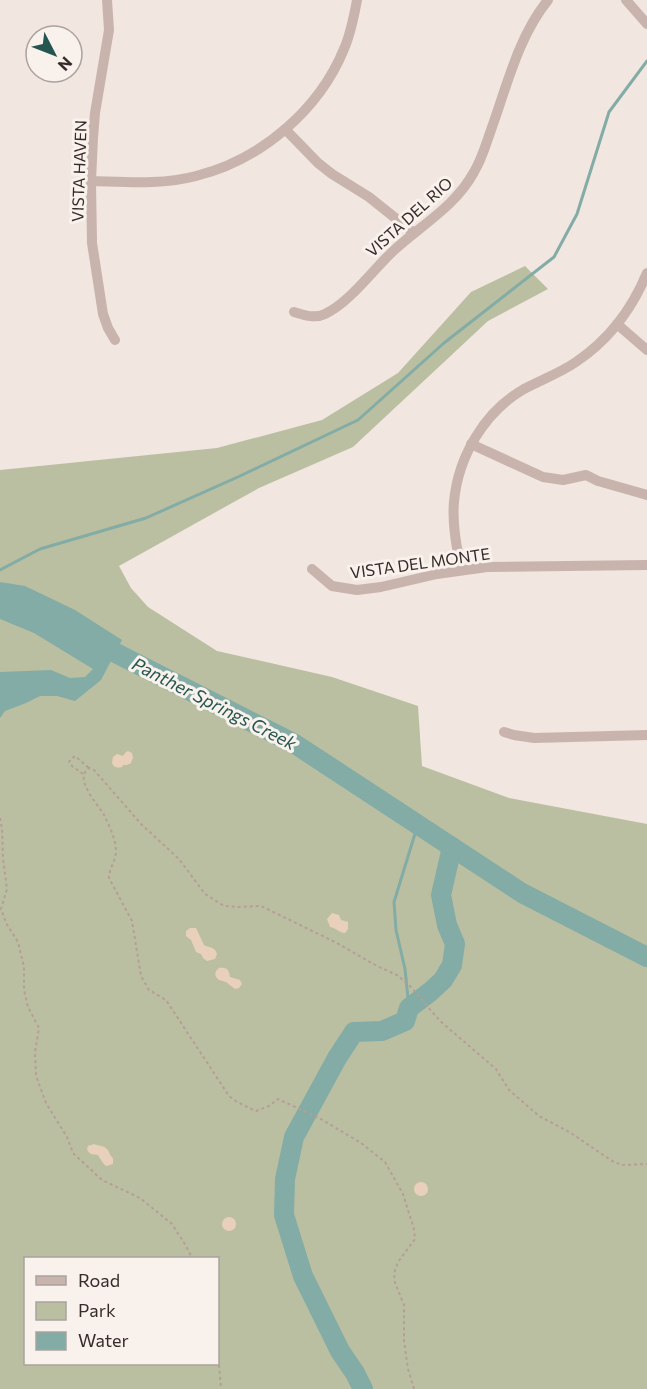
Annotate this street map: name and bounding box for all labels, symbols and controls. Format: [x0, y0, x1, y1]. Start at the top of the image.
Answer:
north arrow [24, 24, 84, 84]
text: N [54, 54, 77, 75]
street label: VISTA HAVEN [67, 120, 90, 222]
street label: VISTA DEL RIO [362, 173, 456, 260]
street label: VISTA DEL MONTE [349, 543, 491, 582]
water label: Panther Springs Creek [129, 652, 301, 755]
legend [24, 1257, 219, 1365]
text: Road [78, 1269, 120, 1291]
text: Park [78, 1299, 116, 1321]
text: Water [78, 1329, 129, 1351]

